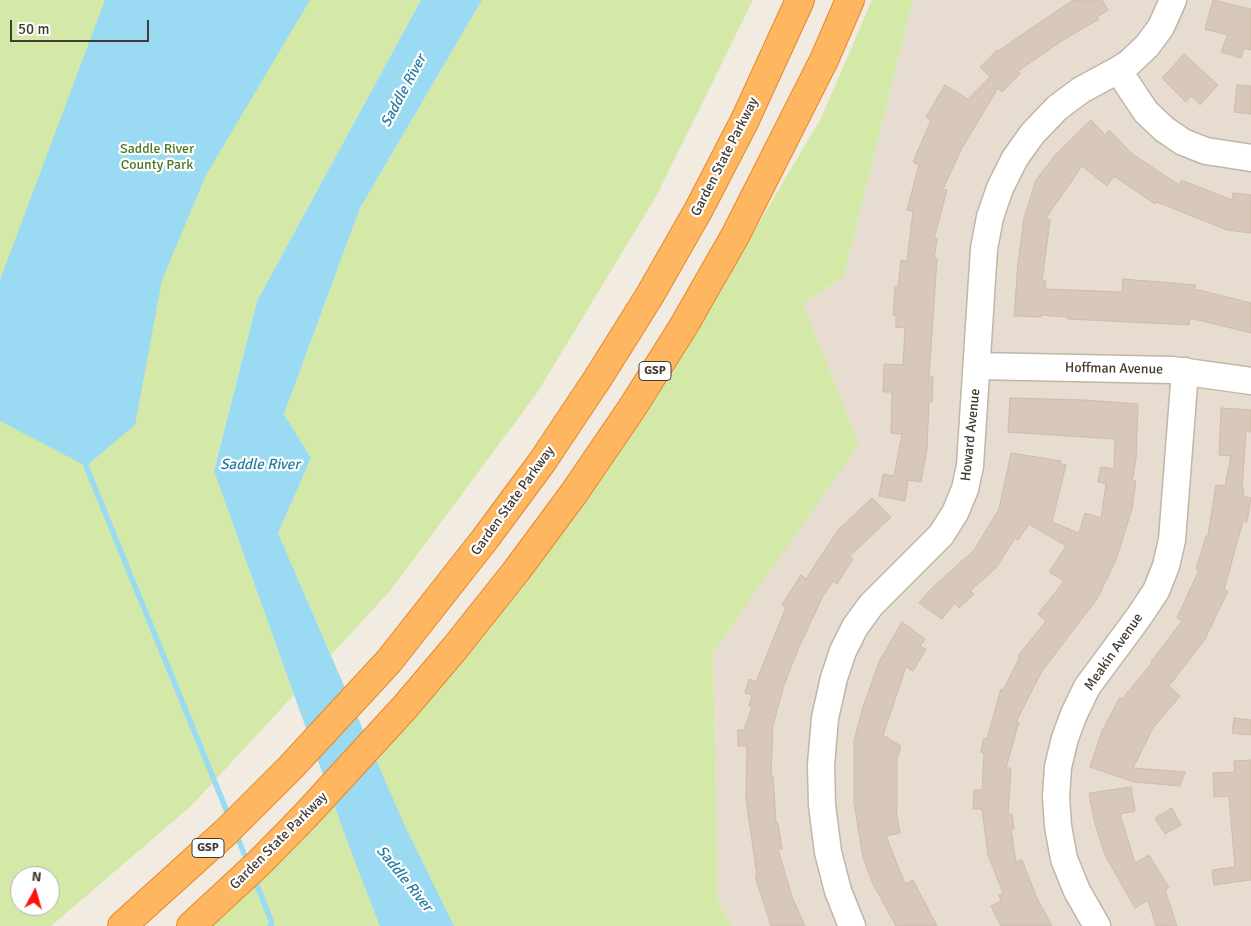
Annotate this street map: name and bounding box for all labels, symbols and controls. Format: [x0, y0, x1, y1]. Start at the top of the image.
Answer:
scale bar [12, 10, 151, 42]
text: 50 m [18, 20, 49, 38]
water label: Saddle River [377, 52, 431, 130]
street label: Garden State Parkway [688, 95, 762, 219]
park label: Saddle River County Park [120, 141, 194, 174]
street label: Hoffman Avenue [1065, 360, 1163, 378]
road number: GSP [639, 362, 671, 381]
street label: Howard Avenue [958, 388, 984, 482]
street label: Garden State Parkway [468, 443, 558, 559]
water label: Saddle River [220, 456, 300, 474]
street label: Meakin Avenue [1081, 610, 1147, 694]
street label: Garden State Parkway [227, 789, 331, 893]
road number: GSP [192, 838, 224, 858]
water label: Saddle River [372, 842, 436, 916]
north arrow [10, 866, 60, 916]
text: N [31, 868, 42, 886]

